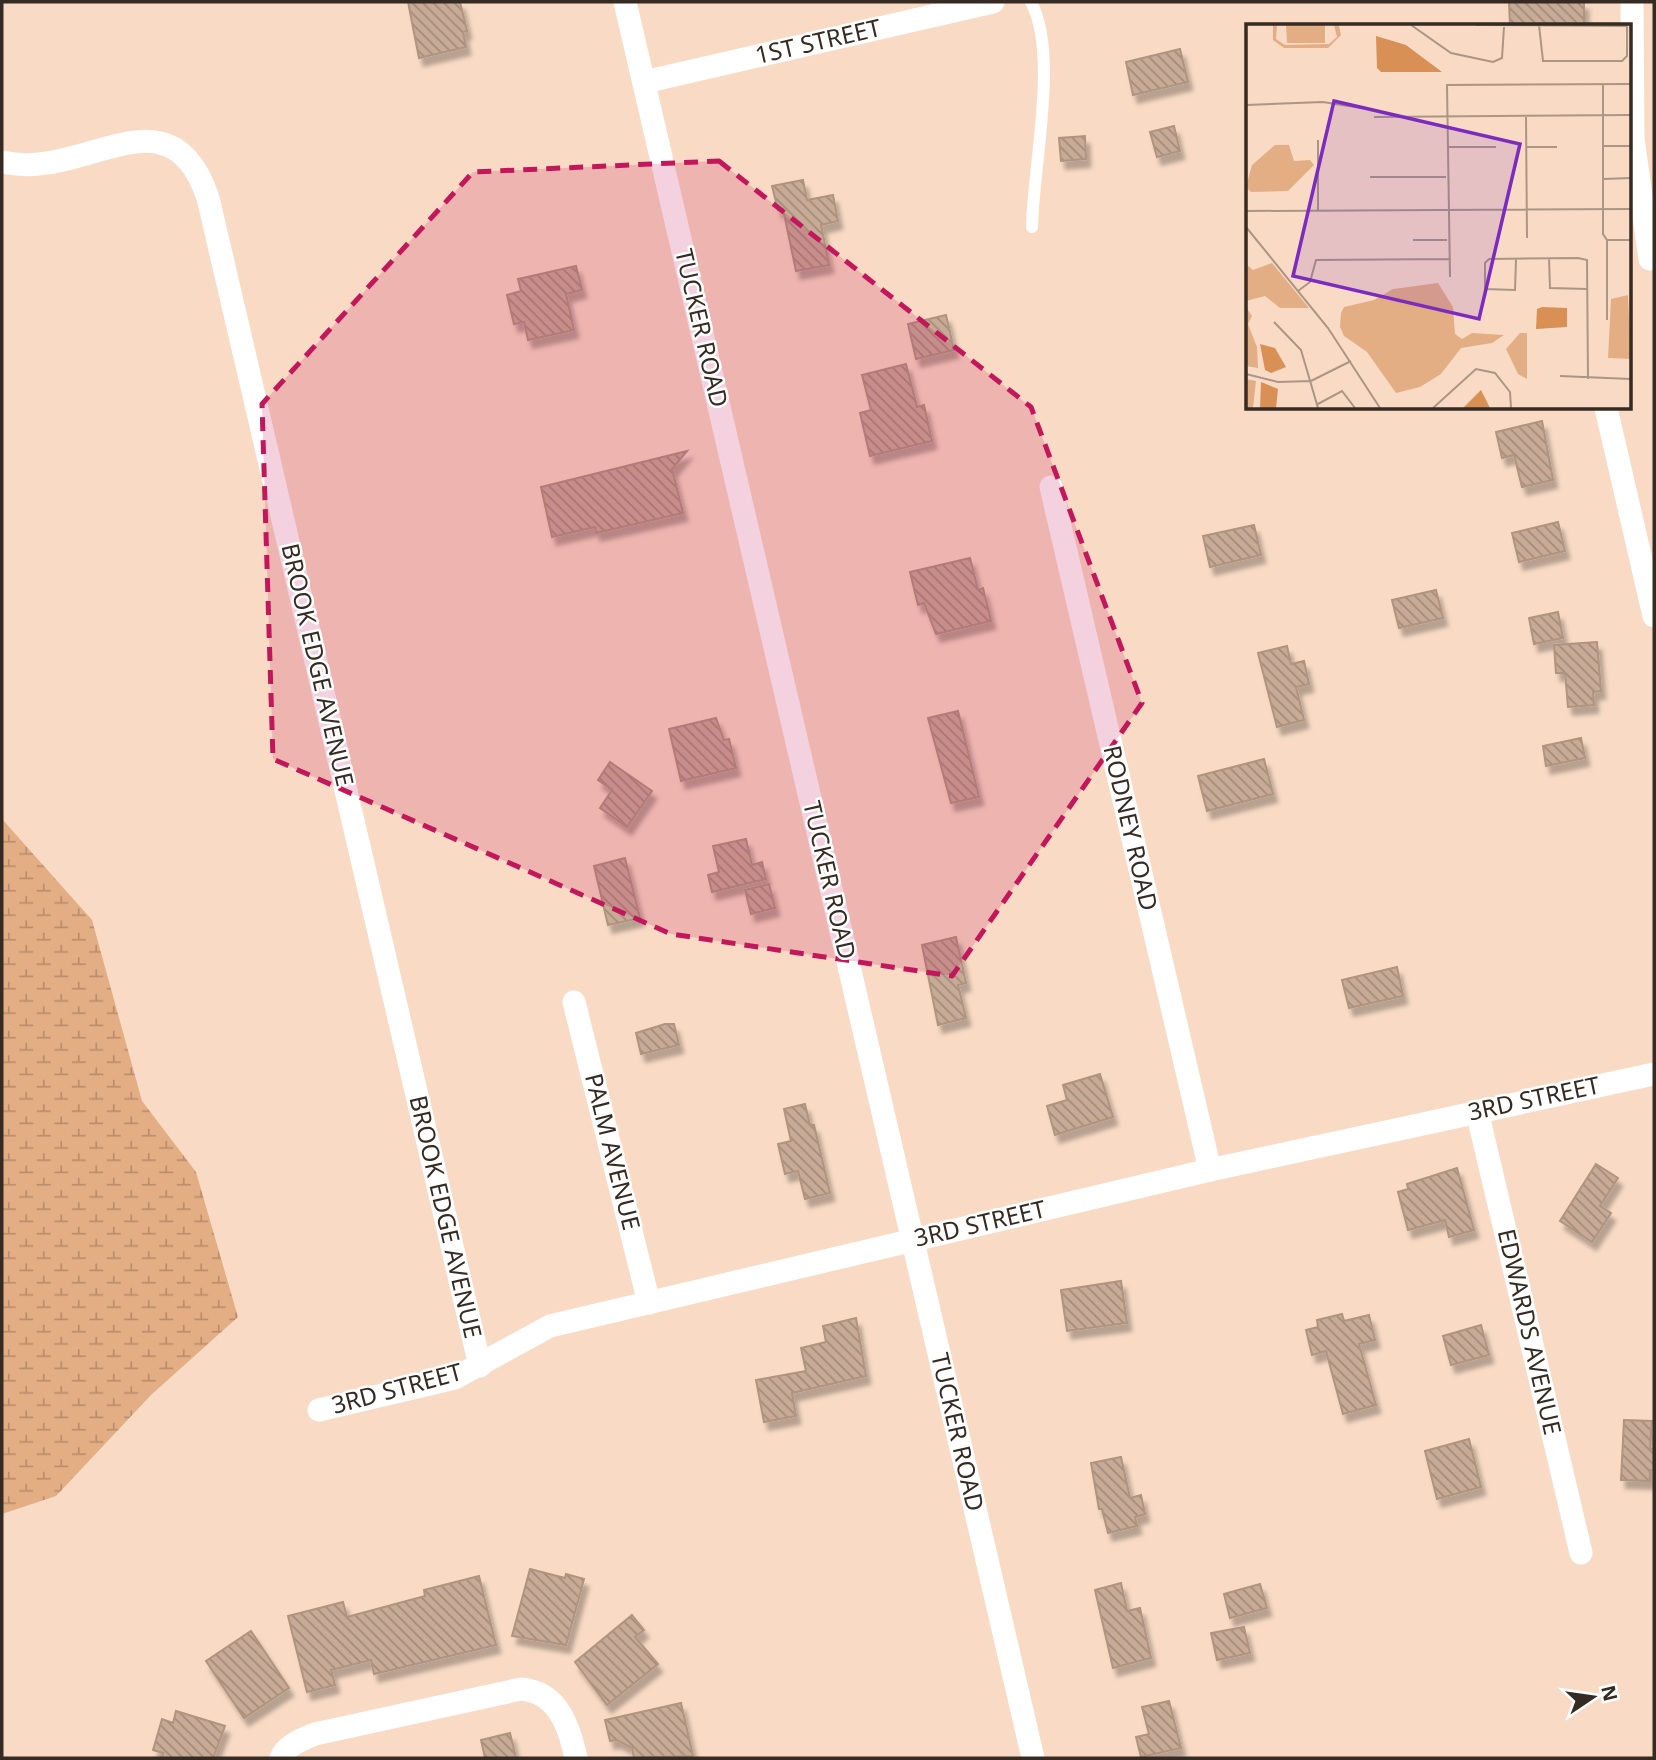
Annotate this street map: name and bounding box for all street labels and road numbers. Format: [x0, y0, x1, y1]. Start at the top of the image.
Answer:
street label: 1ST STREET [752, 10, 884, 71]
street label: TUCKER ROAD [668, 245, 737, 410]
street label: BROOK EDGE AVENUE [274, 540, 362, 789]
street label: RODNEY ROAD [1096, 742, 1167, 914]
street label: TUCKER ROAD [796, 797, 865, 962]
street label: 3RD STREET [1465, 1067, 1603, 1128]
street label: PALM AVENUE [578, 1070, 649, 1233]
street label: BROOK EDGE AVENUE [402, 1092, 490, 1341]
street label: 3RD STREET [911, 1191, 1049, 1254]
street label: EDWARDS AVENUE [1491, 1225, 1570, 1438]
street label: TUCKER ROAD [924, 1349, 993, 1514]
street label: 3RD STREET [328, 1354, 466, 1421]

